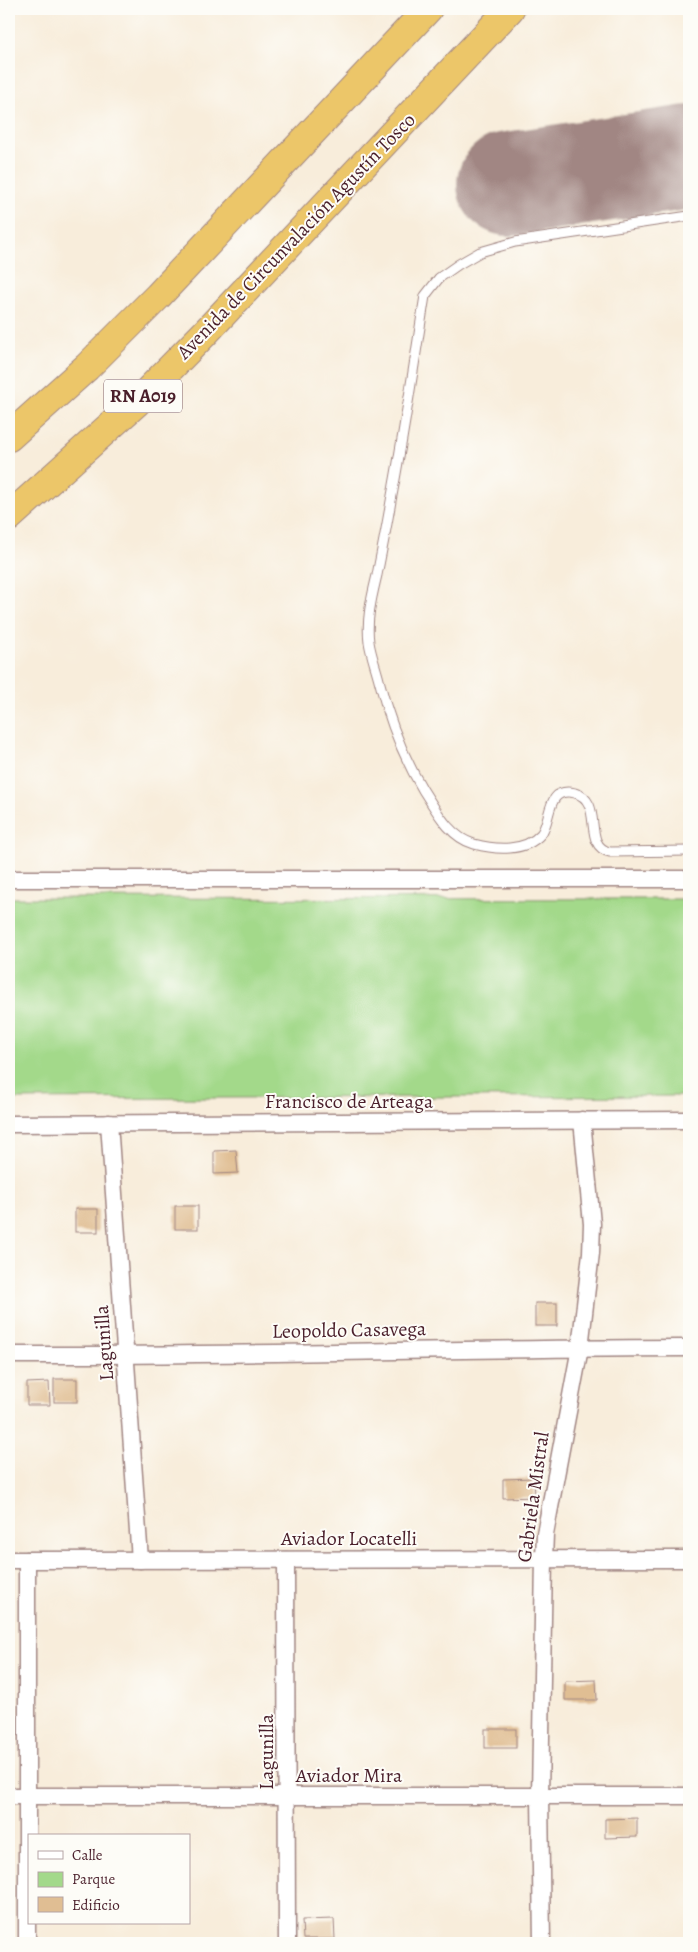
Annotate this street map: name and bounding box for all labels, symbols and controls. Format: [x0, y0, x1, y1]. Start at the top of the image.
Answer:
street label: Avenida de Circunvalación Agustín Tosco [170, 107, 421, 366]
road number: RN A019 [104, 380, 182, 412]
street label: Francisco de Arteaga [265, 1088, 434, 1115]
street label: Lagunilla [88, 1303, 120, 1382]
street label: Leopoldo Casavega [272, 1315, 427, 1345]
street label: Gabriela Mistral [510, 1430, 556, 1564]
street label: Aviador Locatelli [280, 1525, 417, 1552]
street label: Lagunilla [253, 1713, 280, 1790]
street label: Aviador Mira [295, 1762, 403, 1789]
legend [28, 1834, 190, 1924]
text: Calle [72, 1845, 103, 1865]
text: Parque [72, 1869, 115, 1889]
text: Edificio [72, 1895, 120, 1915]

